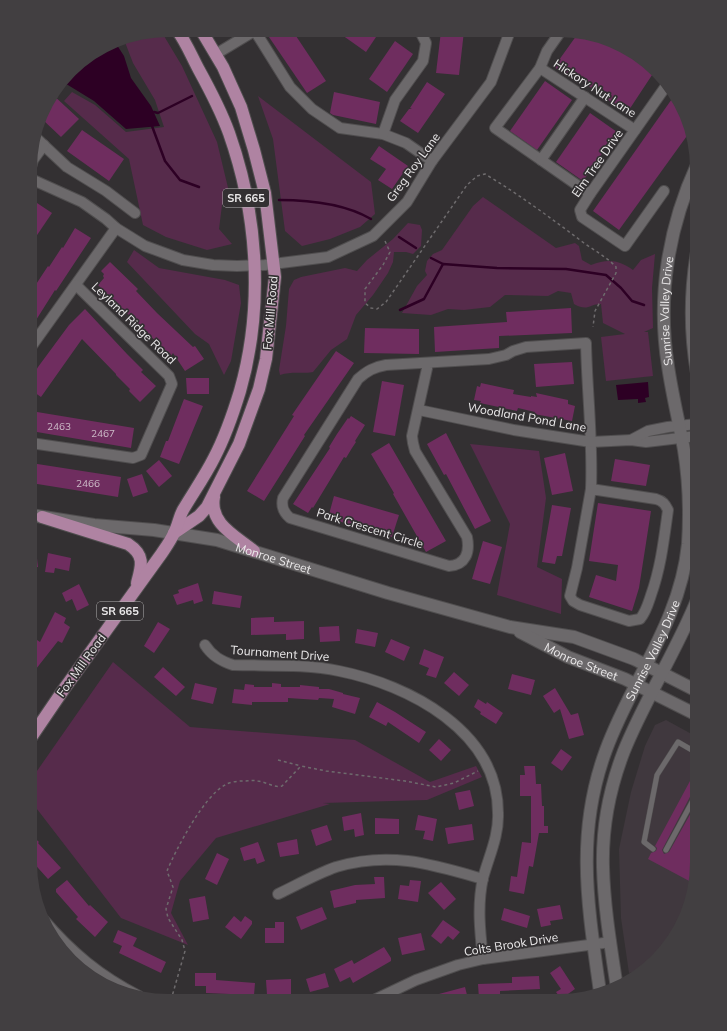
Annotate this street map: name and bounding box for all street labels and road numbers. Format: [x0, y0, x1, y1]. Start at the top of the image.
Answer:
street label: Hickory Nut Lane [551, 56, 639, 120]
street label: Elm Tree Drive [568, 126, 626, 200]
street label: Greg Roy Lane [383, 130, 443, 204]
road number: SR 665 [223, 189, 269, 207]
street label: Sunrise Valley Drive [656, 255, 676, 367]
street label: Fox Mill Road [259, 275, 281, 351]
street label: Leyland Ridge Road [89, 279, 179, 367]
street label: Woodland Pond Lane [467, 399, 587, 435]
street label: Park Crescent Circle [315, 505, 425, 551]
street label: Monroe Street [234, 539, 313, 576]
street label: Sunrise Valley Drive [622, 598, 682, 703]
road number: SR 665 [97, 602, 143, 620]
street label: Fox Mill Road [53, 631, 109, 699]
street label: Monroe Street [542, 639, 620, 683]
street label: Tournament Drive [230, 642, 330, 664]
street label: Colts Brook Drive [463, 929, 559, 959]

